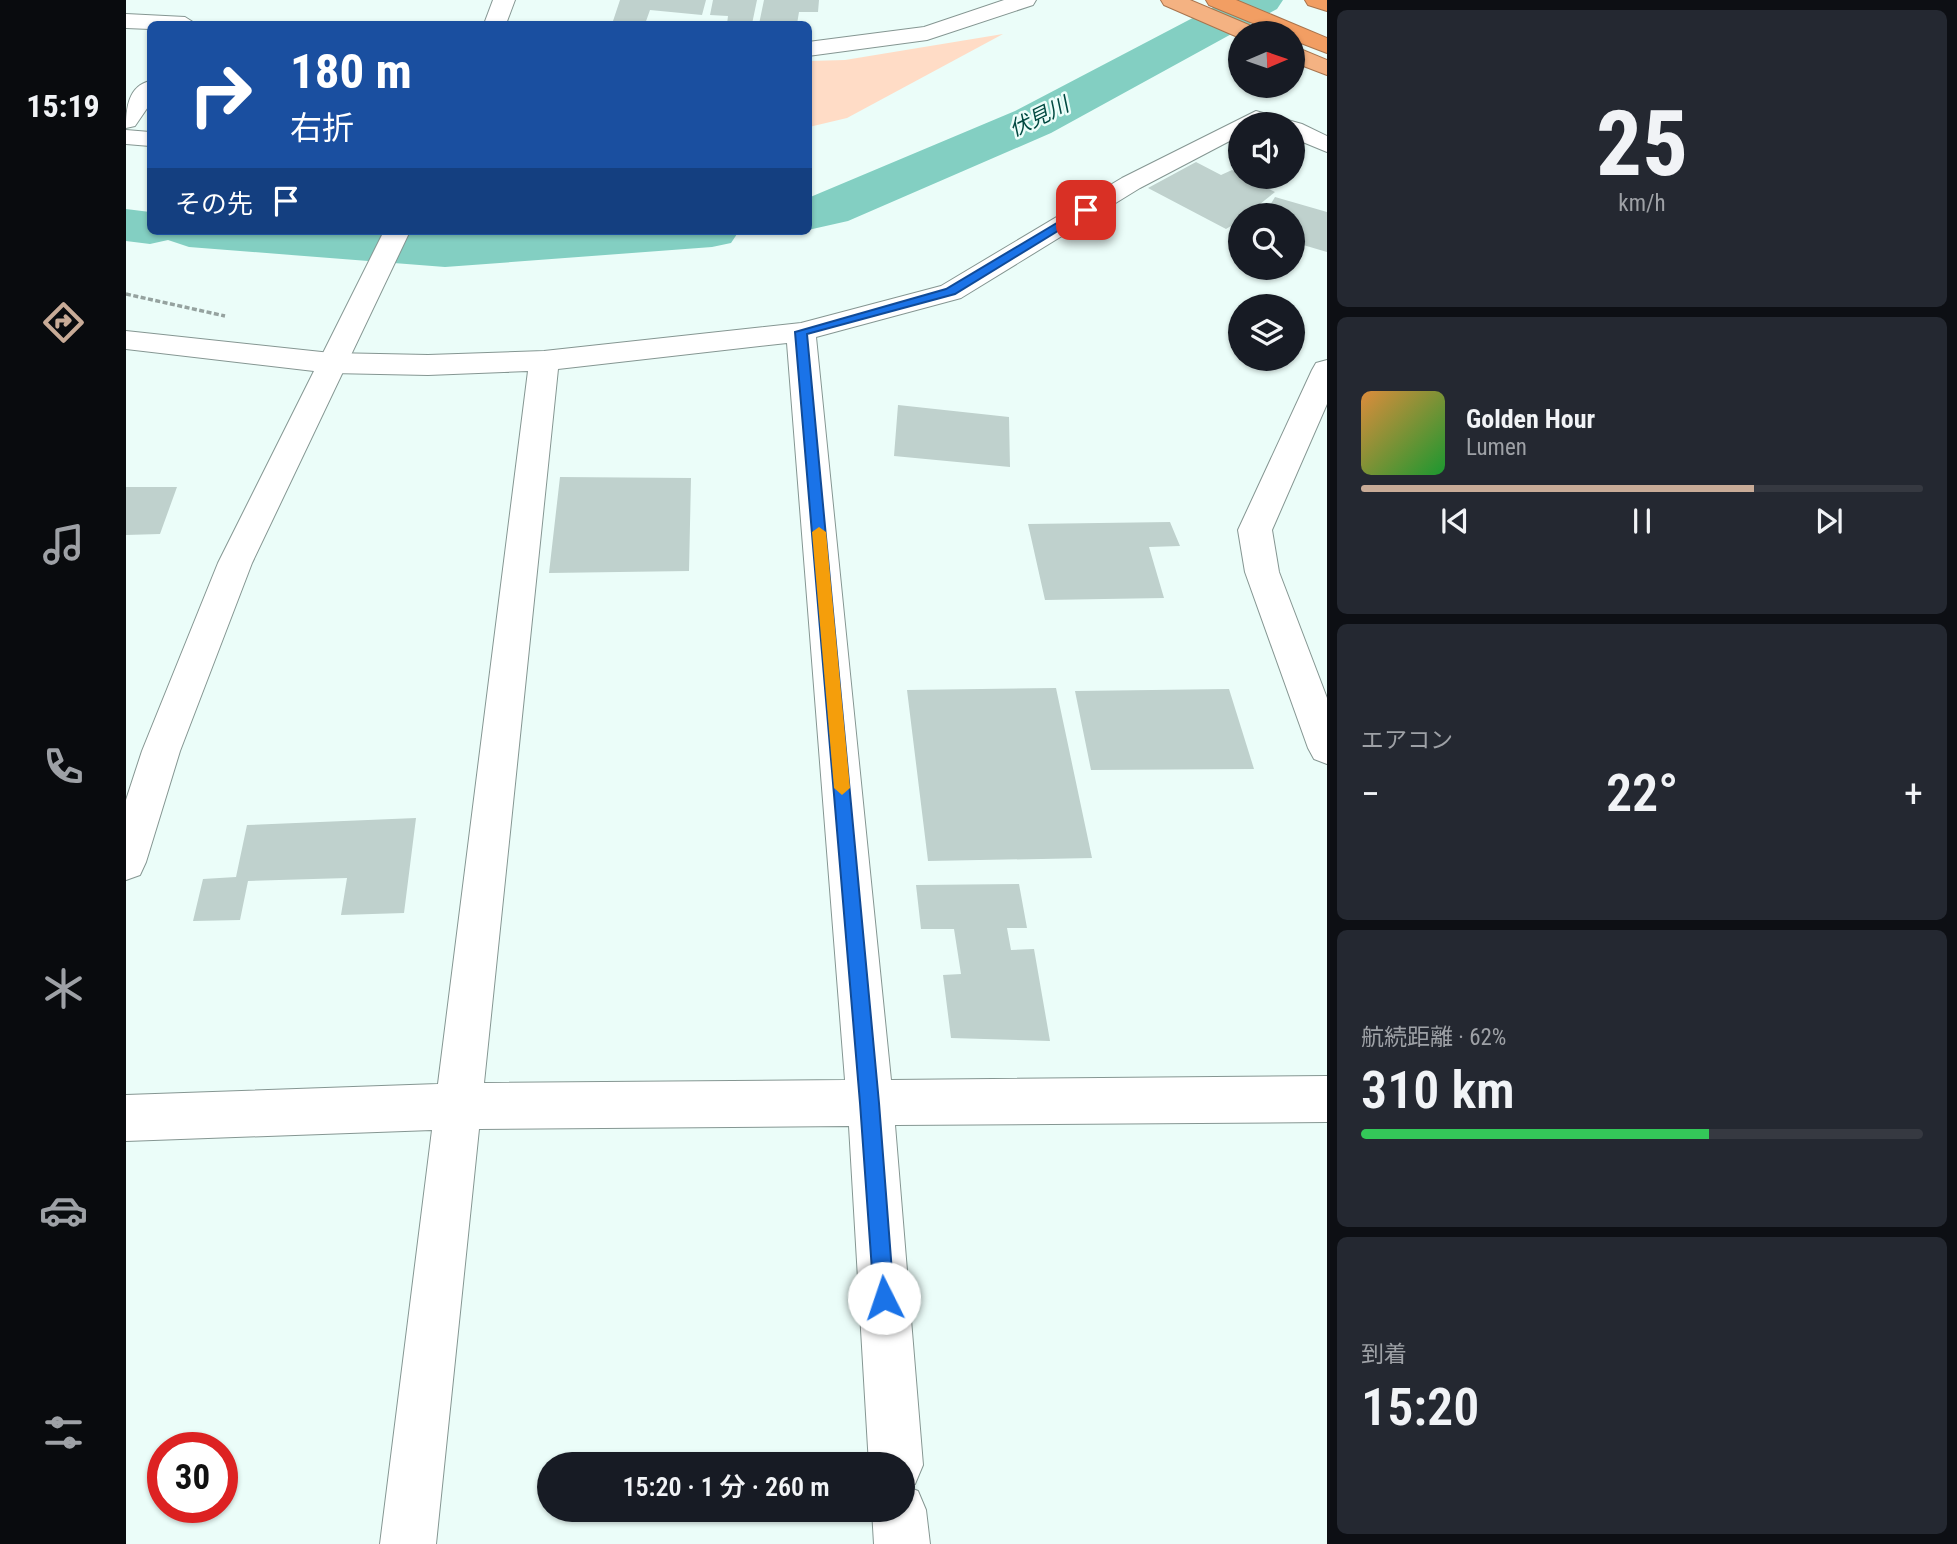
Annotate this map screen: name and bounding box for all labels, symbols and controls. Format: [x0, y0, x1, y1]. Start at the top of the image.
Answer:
north arrow [1228, 21, 1306, 98]
map controls [1228, 21, 1305, 371]
text: 180 m [290, 43, 412, 100]
icon: right [175, 49, 266, 140]
text: 15:19 [26, 87, 100, 125]
text: 25 [1596, 91, 1688, 197]
water label: 伏見川 [1005, 92, 1074, 142]
text: 右折 [290, 109, 354, 147]
button: sound [1228, 112, 1305, 189]
pin [1056, 180, 1116, 240]
icon: arrive [267, 182, 305, 220]
text: その先 [175, 189, 253, 219]
text: km/h [1618, 190, 1666, 217]
icon: arrive [1067, 191, 1105, 229]
button: search [1228, 203, 1305, 280]
button: layers [1228, 294, 1305, 371]
icon: directions [39, 298, 88, 347]
text: Golden Hour [1466, 404, 1595, 434]
text: Lumen [1466, 434, 1527, 461]
icon: previous [1436, 502, 1474, 540]
icon: pause [1623, 502, 1661, 540]
icon: next [1810, 502, 1848, 540]
icon: music [39, 520, 88, 569]
text: エアコン [1361, 727, 1453, 754]
icon: phone [39, 742, 88, 791]
text: 22° [1606, 763, 1678, 824]
text: − [1361, 772, 1380, 816]
text: + [1904, 772, 1923, 816]
icon: climate [39, 964, 88, 1013]
text: 航続距離 · 62% [1361, 1024, 1506, 1051]
text: 310 km [1361, 1060, 1515, 1121]
icon: car [39, 1186, 88, 1235]
position arrow [847, 1261, 921, 1335]
text: 到着 [1361, 1341, 1407, 1368]
text: 15:20 [1361, 1377, 1479, 1438]
icon: filters [39, 1408, 88, 1457]
speed limit sign: 30 [147, 1432, 238, 1523]
text: 15:20 · 1 分 · 260 m [622, 1472, 830, 1502]

